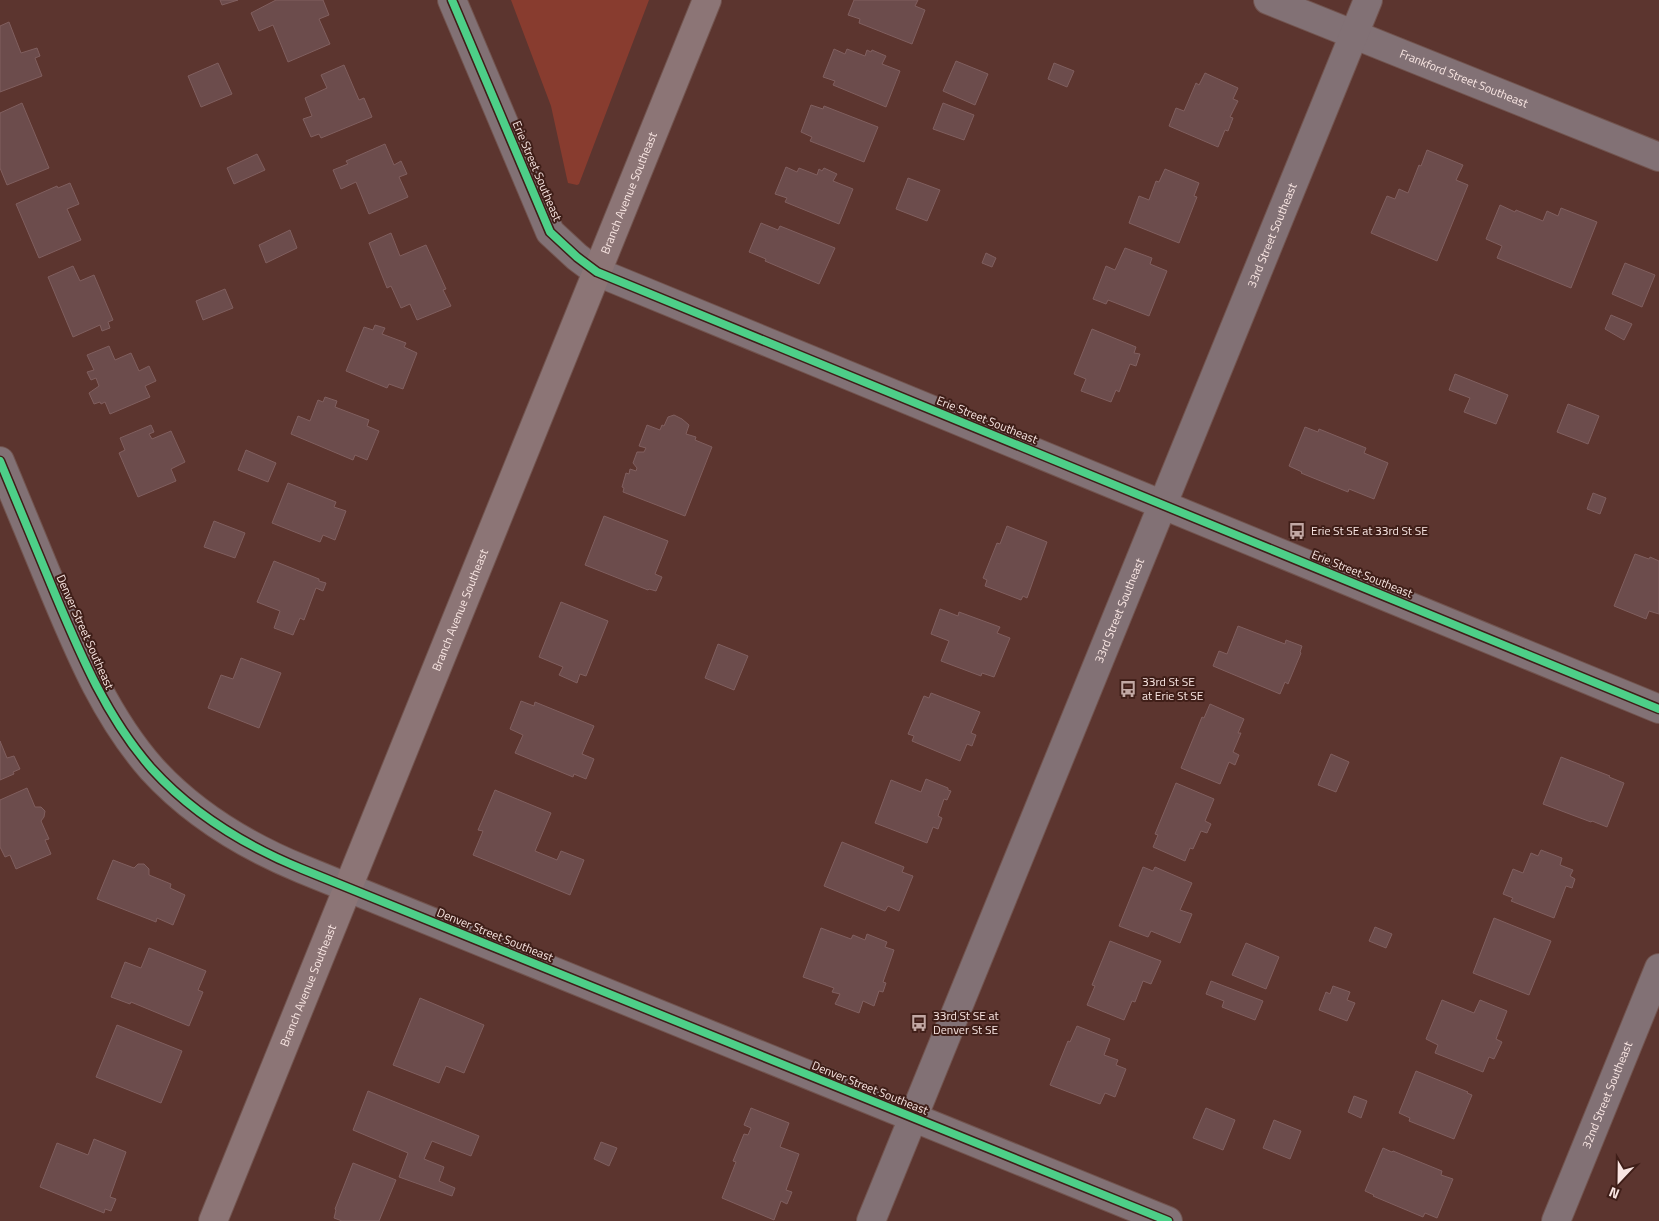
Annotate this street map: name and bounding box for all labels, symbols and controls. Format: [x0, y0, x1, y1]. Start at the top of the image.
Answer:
street label: Frankford Street Southeast [1397, 44, 1532, 113]
street label: Erie Street Southeast [508, 118, 567, 225]
street label: Branch Avenue Southeast [595, 128, 662, 257]
street label: 33rd Street Southeast [1242, 179, 1302, 291]
street label: Erie Street Southeast [934, 391, 1041, 449]
bus stop icon: Erie St SE at 33rd St SE [1287, 521, 1307, 541]
place label: Erie St SE at 33rd St SE [1311, 521, 1428, 540]
street label: Branch Avenue Southeast [426, 545, 493, 674]
street label: Erie Street Southeast [1309, 545, 1416, 603]
street label: 33rd Street Southeast [1089, 554, 1149, 666]
street label: Denver Street Southeast [52, 571, 120, 693]
place label: 33rd St SE at Erie St SE [1142, 672, 1204, 705]
bus stop icon: 33rd St SE at Erie St SE [1118, 679, 1138, 699]
street label: Denver Street Southeast [434, 902, 557, 967]
street label: Branch Avenue Southeast [275, 921, 341, 1049]
place label: 33rd St SE at Denver St SE [933, 1006, 999, 1039]
bus stop icon: 33rd St SE at Denver St SE [909, 1013, 929, 1033]
street label: 32nd Street Southeast [1576, 1038, 1637, 1151]
street label: Denver Street Southeast [809, 1055, 932, 1120]
north arrow [1594, 1156, 1644, 1206]
text: N [1606, 1182, 1622, 1205]

